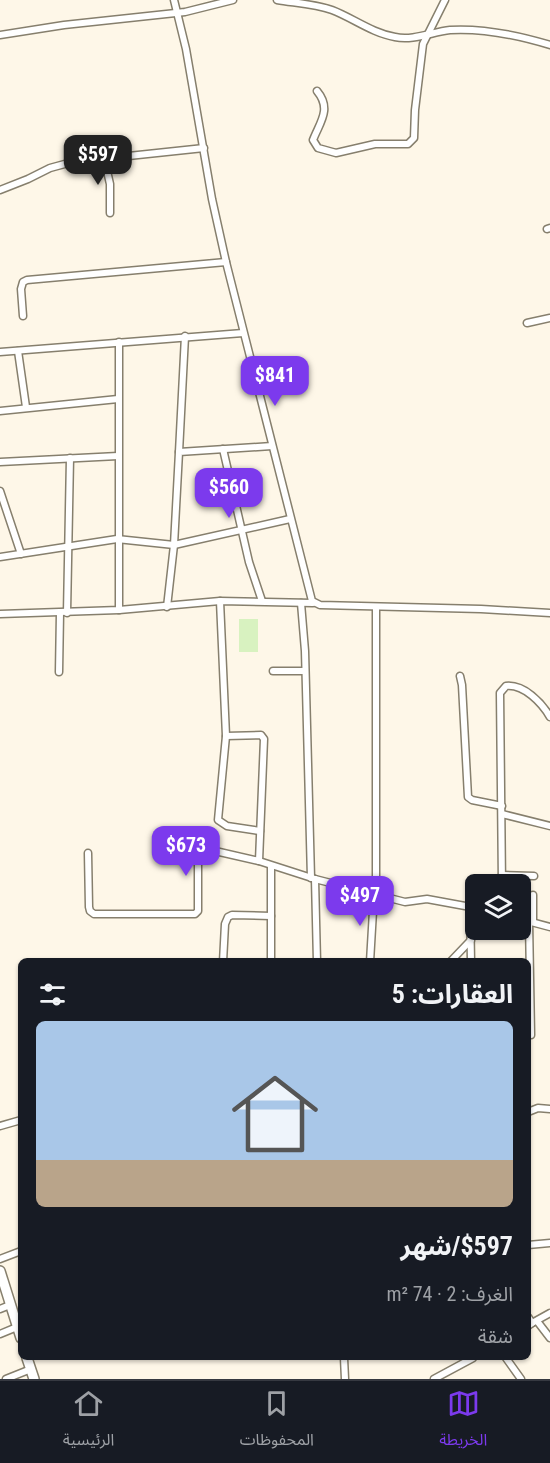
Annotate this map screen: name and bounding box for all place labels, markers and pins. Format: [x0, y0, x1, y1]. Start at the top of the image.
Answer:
pin: $597 [62, 135, 134, 186]
pin: $841 [239, 356, 311, 407]
pin: $560 [193, 468, 265, 519]
pin: $673 [150, 826, 222, 877]
pin: $497 [324, 876, 396, 927]

